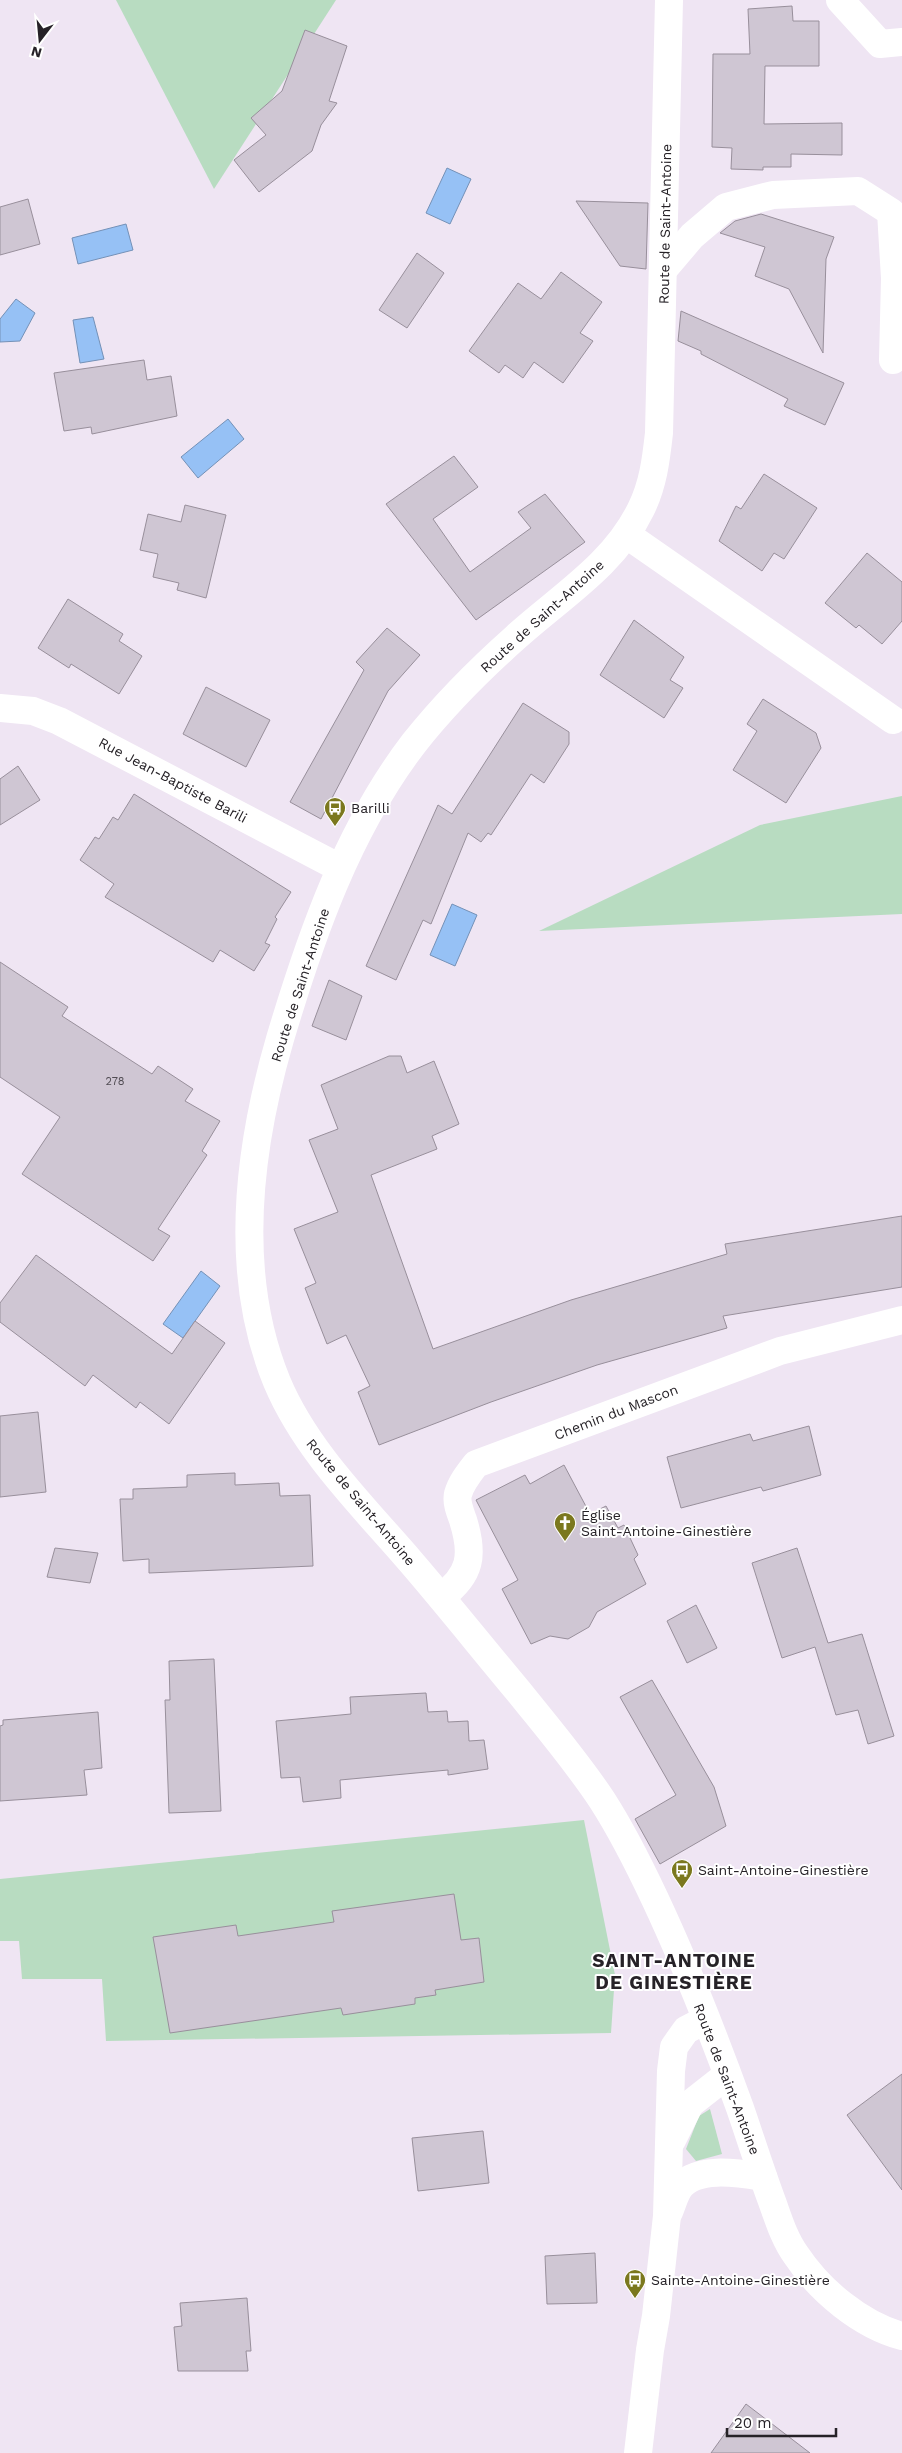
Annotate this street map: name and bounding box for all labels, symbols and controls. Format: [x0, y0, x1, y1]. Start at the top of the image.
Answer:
north arrow [15, 15, 65, 65]
text: N [29, 43, 44, 62]
street label: Route de Saint-Antoine [656, 144, 674, 304]
street label: Route de Saint-Antoine [477, 556, 607, 676]
street label: Rue Jean-Baptiste Barili [96, 734, 250, 826]
bus stop icon: Barilli [323, 796, 347, 827]
place label: Barilli [351, 800, 390, 816]
street label: Route de Saint-Antoine [268, 906, 332, 1064]
house number: 278 [106, 1075, 125, 1088]
street label: Chemin du Mascon [552, 1381, 680, 1443]
street label: Route de Saint-Antoine [303, 1435, 419, 1569]
place label: Église Saint-Antoine-Ginestière [581, 1507, 752, 1539]
church icon: Église Saint-Antoine-Ginestière [553, 1511, 577, 1542]
bus stop icon: Saint-Antoine-Ginestière [670, 1858, 694, 1889]
place label: Saint-Antoine-Ginestière [698, 1862, 869, 1878]
district label: SAINT-ANTOINE DE GINESTIÈRE [592, 1949, 756, 1994]
street label: Route de Saint-Antoine [691, 2001, 763, 2157]
bus stop icon: Sainte-Antoine-Ginestière [623, 2268, 647, 2299]
place label: Sainte-Antoine-Ginestière [651, 2272, 830, 2288]
scale bar [727, 2406, 836, 2438]
text: 20 m [734, 2414, 772, 2432]

